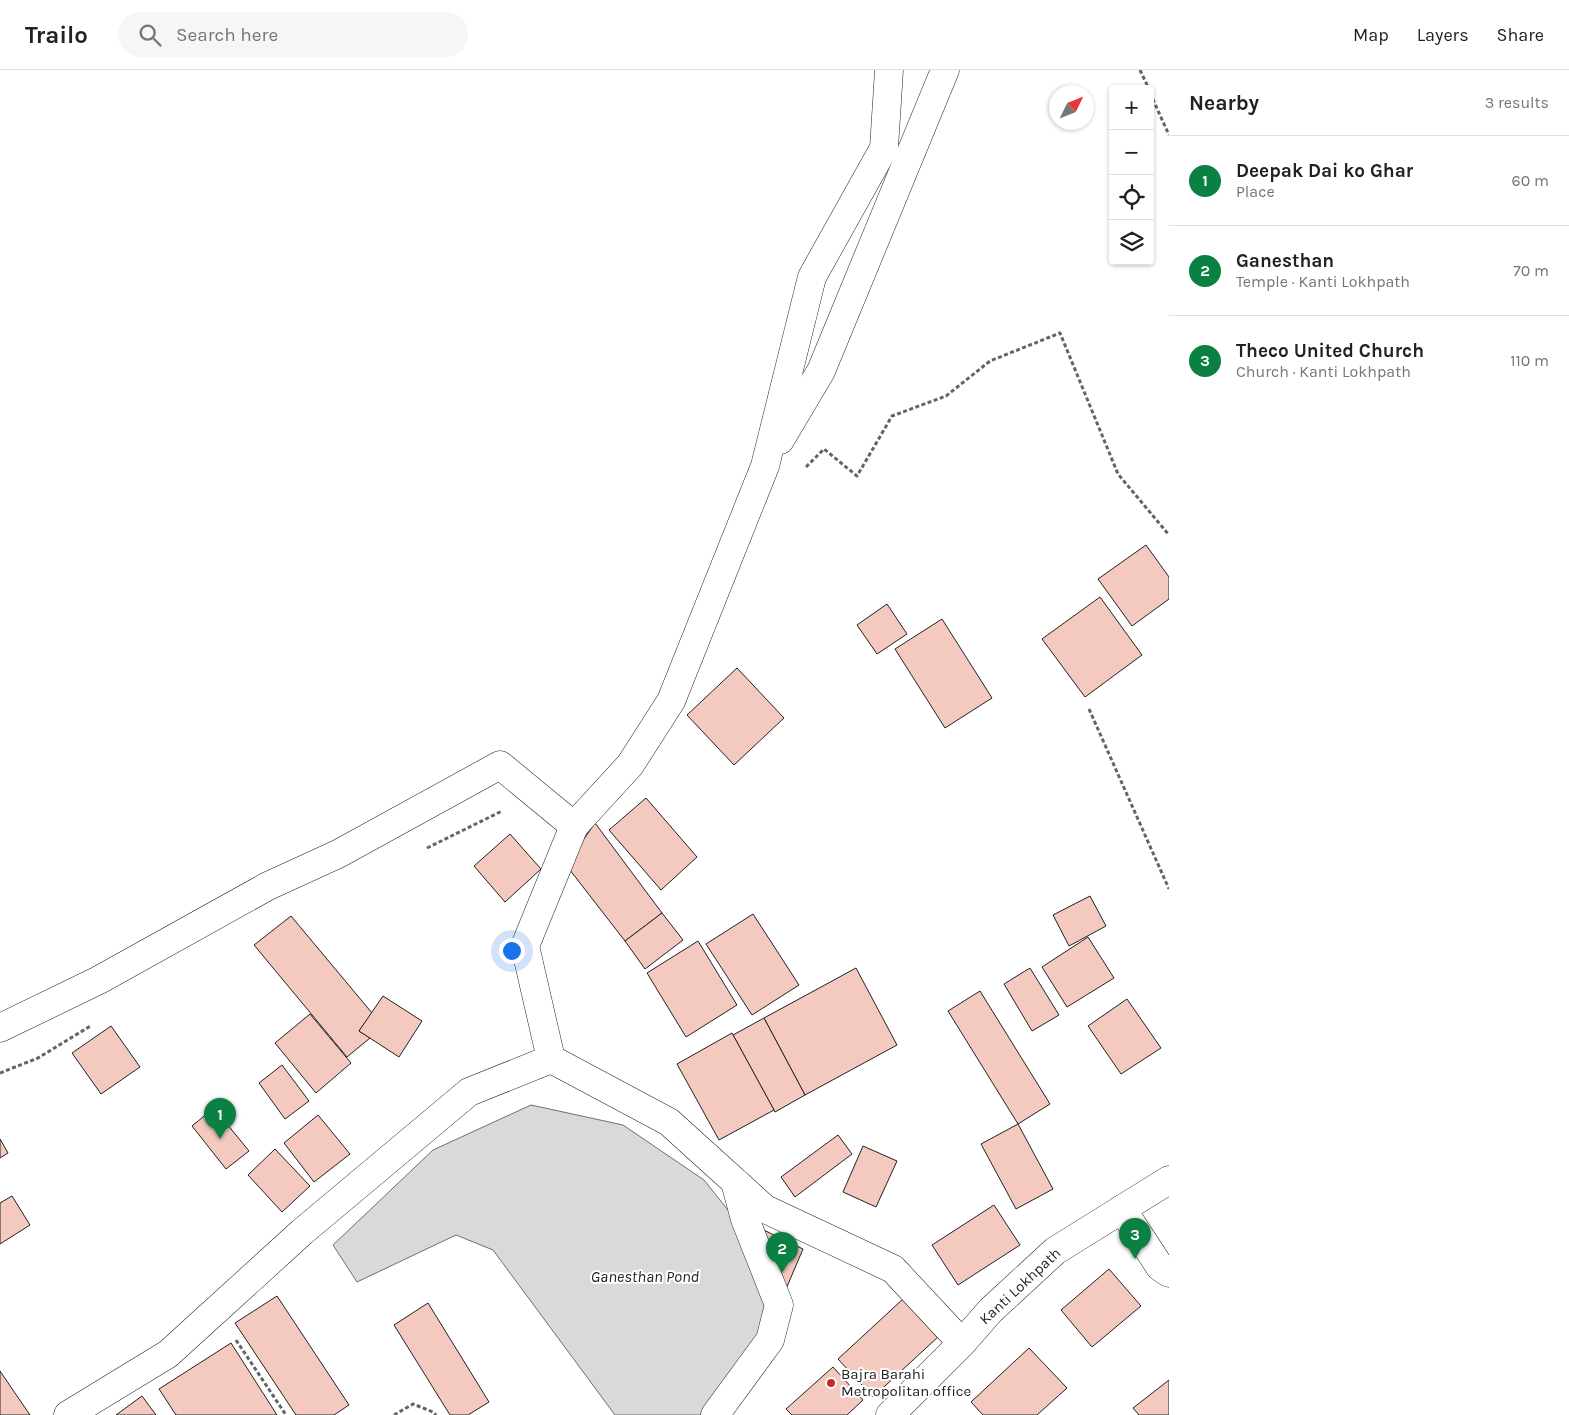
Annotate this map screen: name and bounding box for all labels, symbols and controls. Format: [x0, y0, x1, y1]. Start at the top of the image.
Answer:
search box [118, 12, 468, 57]
text: Trailo [25, 21, 88, 49]
icon: search [136, 21, 164, 49]
text: Search here [176, 24, 278, 46]
text: Map [1353, 24, 1389, 46]
text: Layers [1417, 24, 1469, 46]
text: Share [1497, 24, 1544, 46]
north arrow [1049, 85, 1094, 130]
map controls [1109, 85, 1154, 265]
button: + [1109, 85, 1154, 130]
text: Nearby [1189, 91, 1259, 115]
text: 3 results [1485, 93, 1549, 112]
button: − [1109, 130, 1154, 175]
text: Deepak Dai ko Ghar [1236, 160, 1413, 182]
text: 1 [1202, 171, 1208, 190]
text: 60 m [1512, 171, 1549, 190]
button: locate [1109, 175, 1154, 220]
text: Place [1236, 182, 1275, 201]
button: layers [1109, 220, 1154, 265]
text: Ganesthan [1236, 250, 1334, 272]
text: 2 [1200, 261, 1210, 280]
text: 70 m [1513, 261, 1549, 280]
text: Temple · Kanti Lokhpath [1236, 272, 1410, 291]
text: Theco United Church [1236, 340, 1424, 362]
text: 3 [1200, 351, 1210, 370]
text: 110 m [1510, 351, 1549, 370]
text: Church · Kanti Lokhpath [1236, 362, 1411, 381]
your location [499, 938, 525, 964]
pin: 1 [204, 1098, 236, 1139]
pin: 3 [1119, 1218, 1151, 1259]
pin: 2 [766, 1232, 798, 1273]
street label: Kanti Lokhpath [976, 1244, 1064, 1328]
water label: Ganesthan Pond [591, 1267, 700, 1286]
place label: Bajra Barahi Metropolitan office [841, 1365, 971, 1400]
marker: Bajra Barahi Metropolitan office [825, 1377, 837, 1389]

